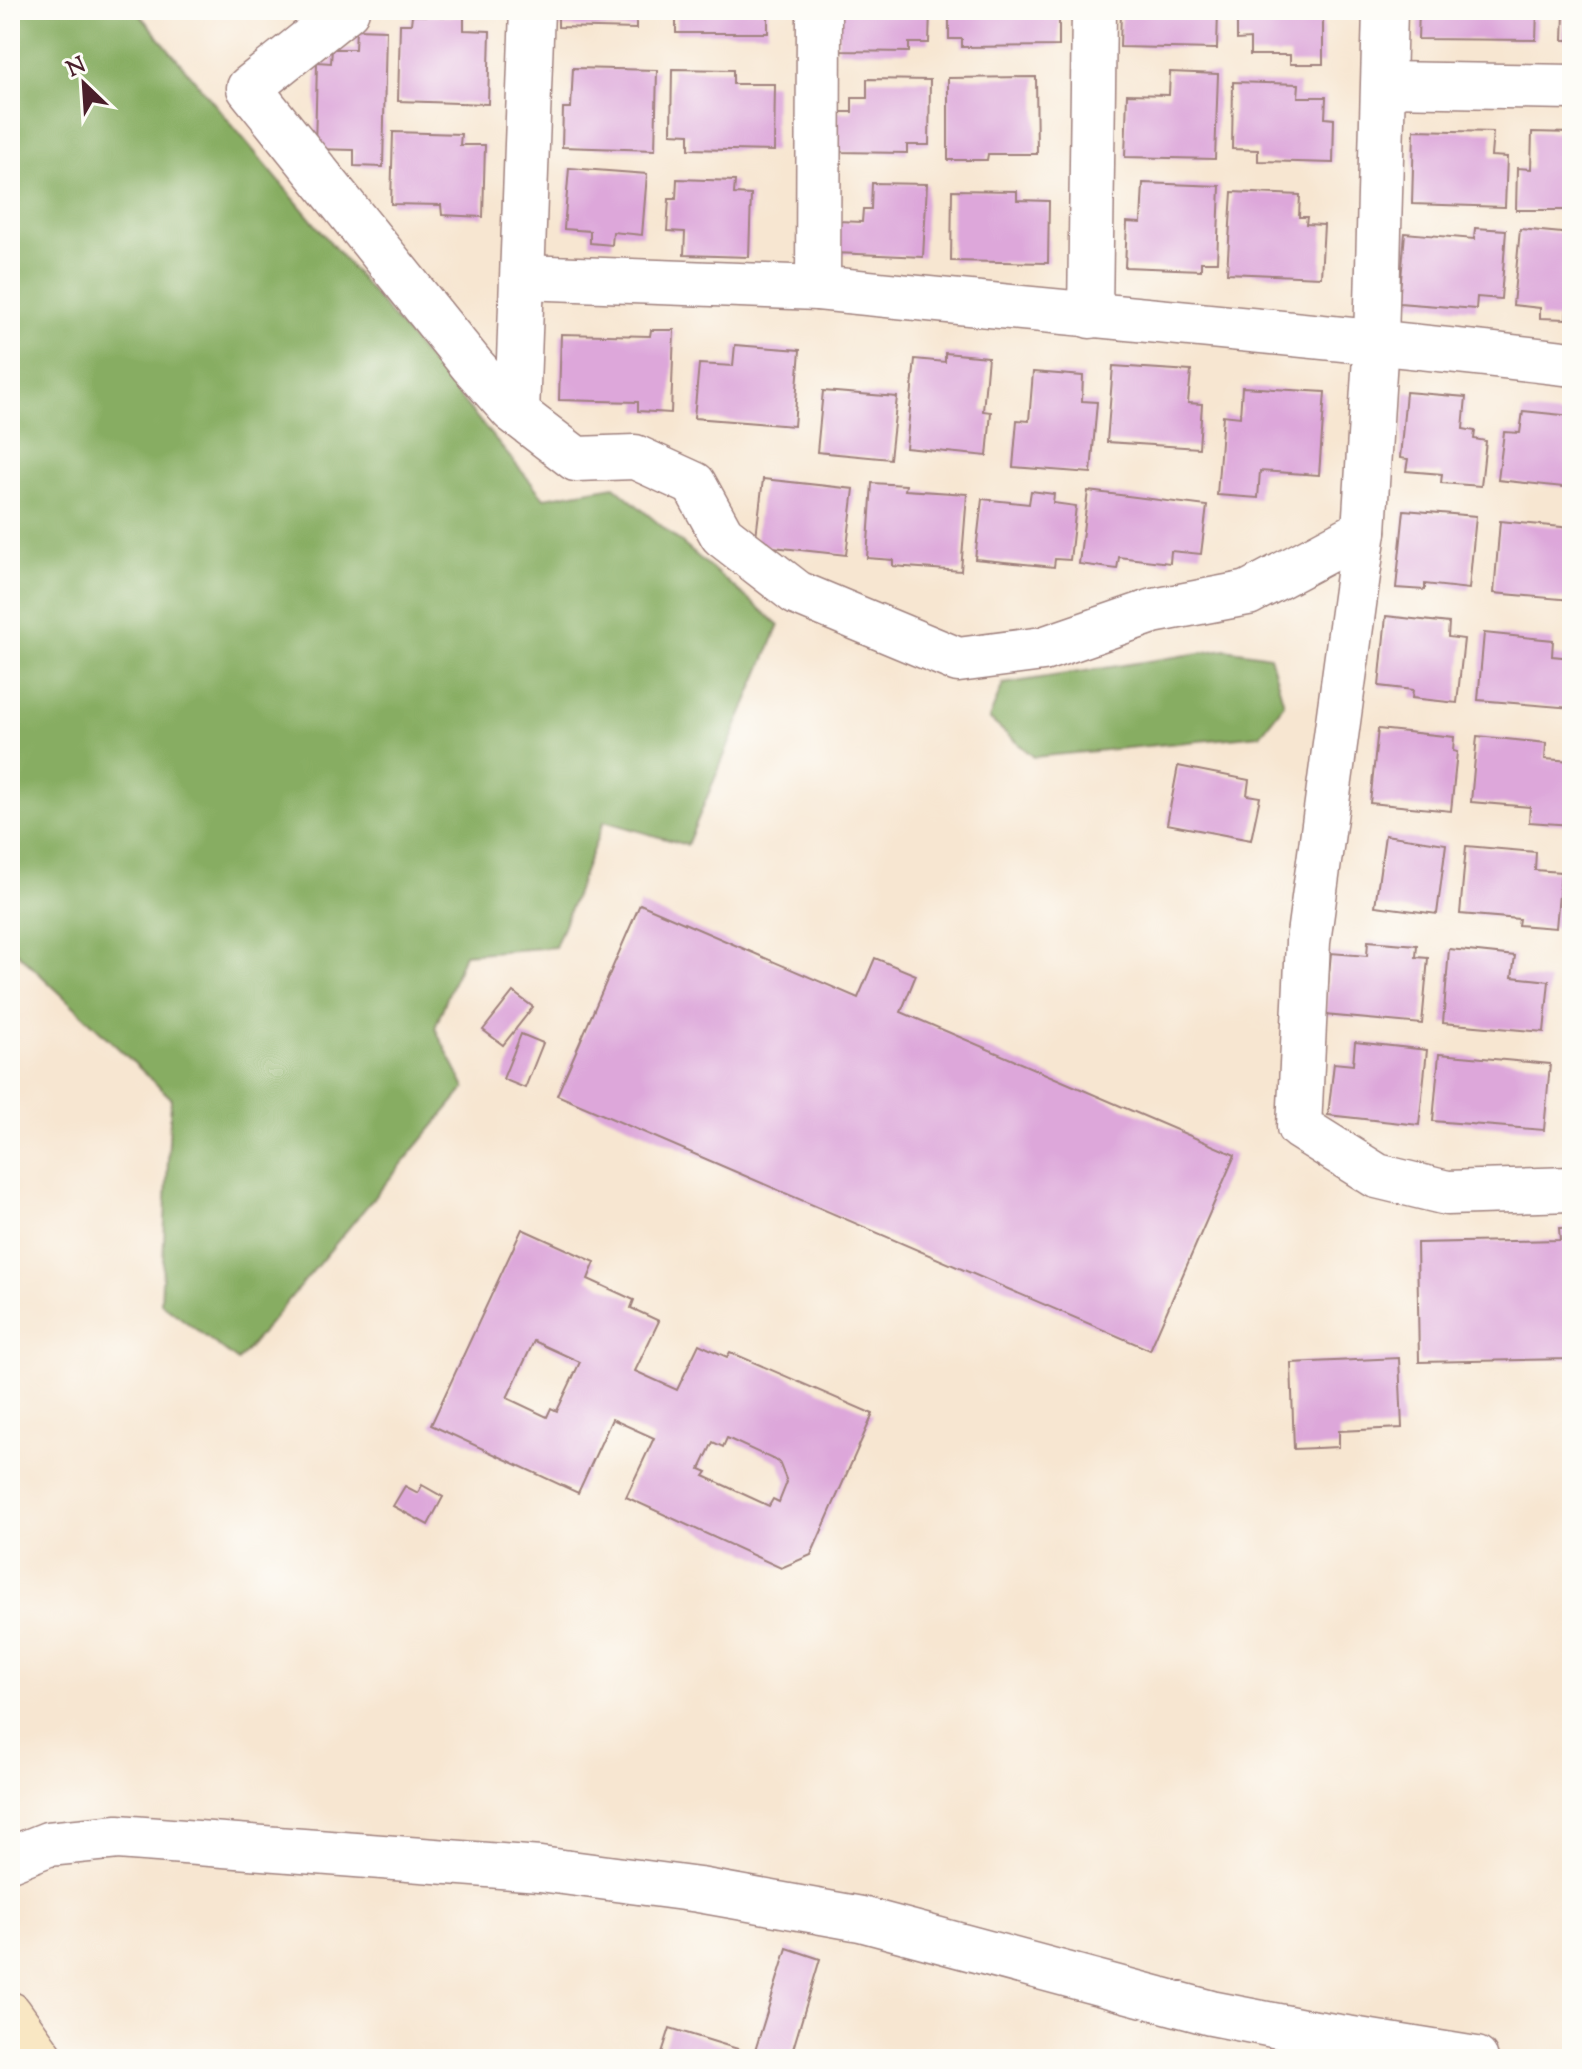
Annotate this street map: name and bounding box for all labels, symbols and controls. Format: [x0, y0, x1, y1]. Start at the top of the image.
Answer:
north arrow [44, 44, 124, 124]
text: N [62, 50, 92, 87]

